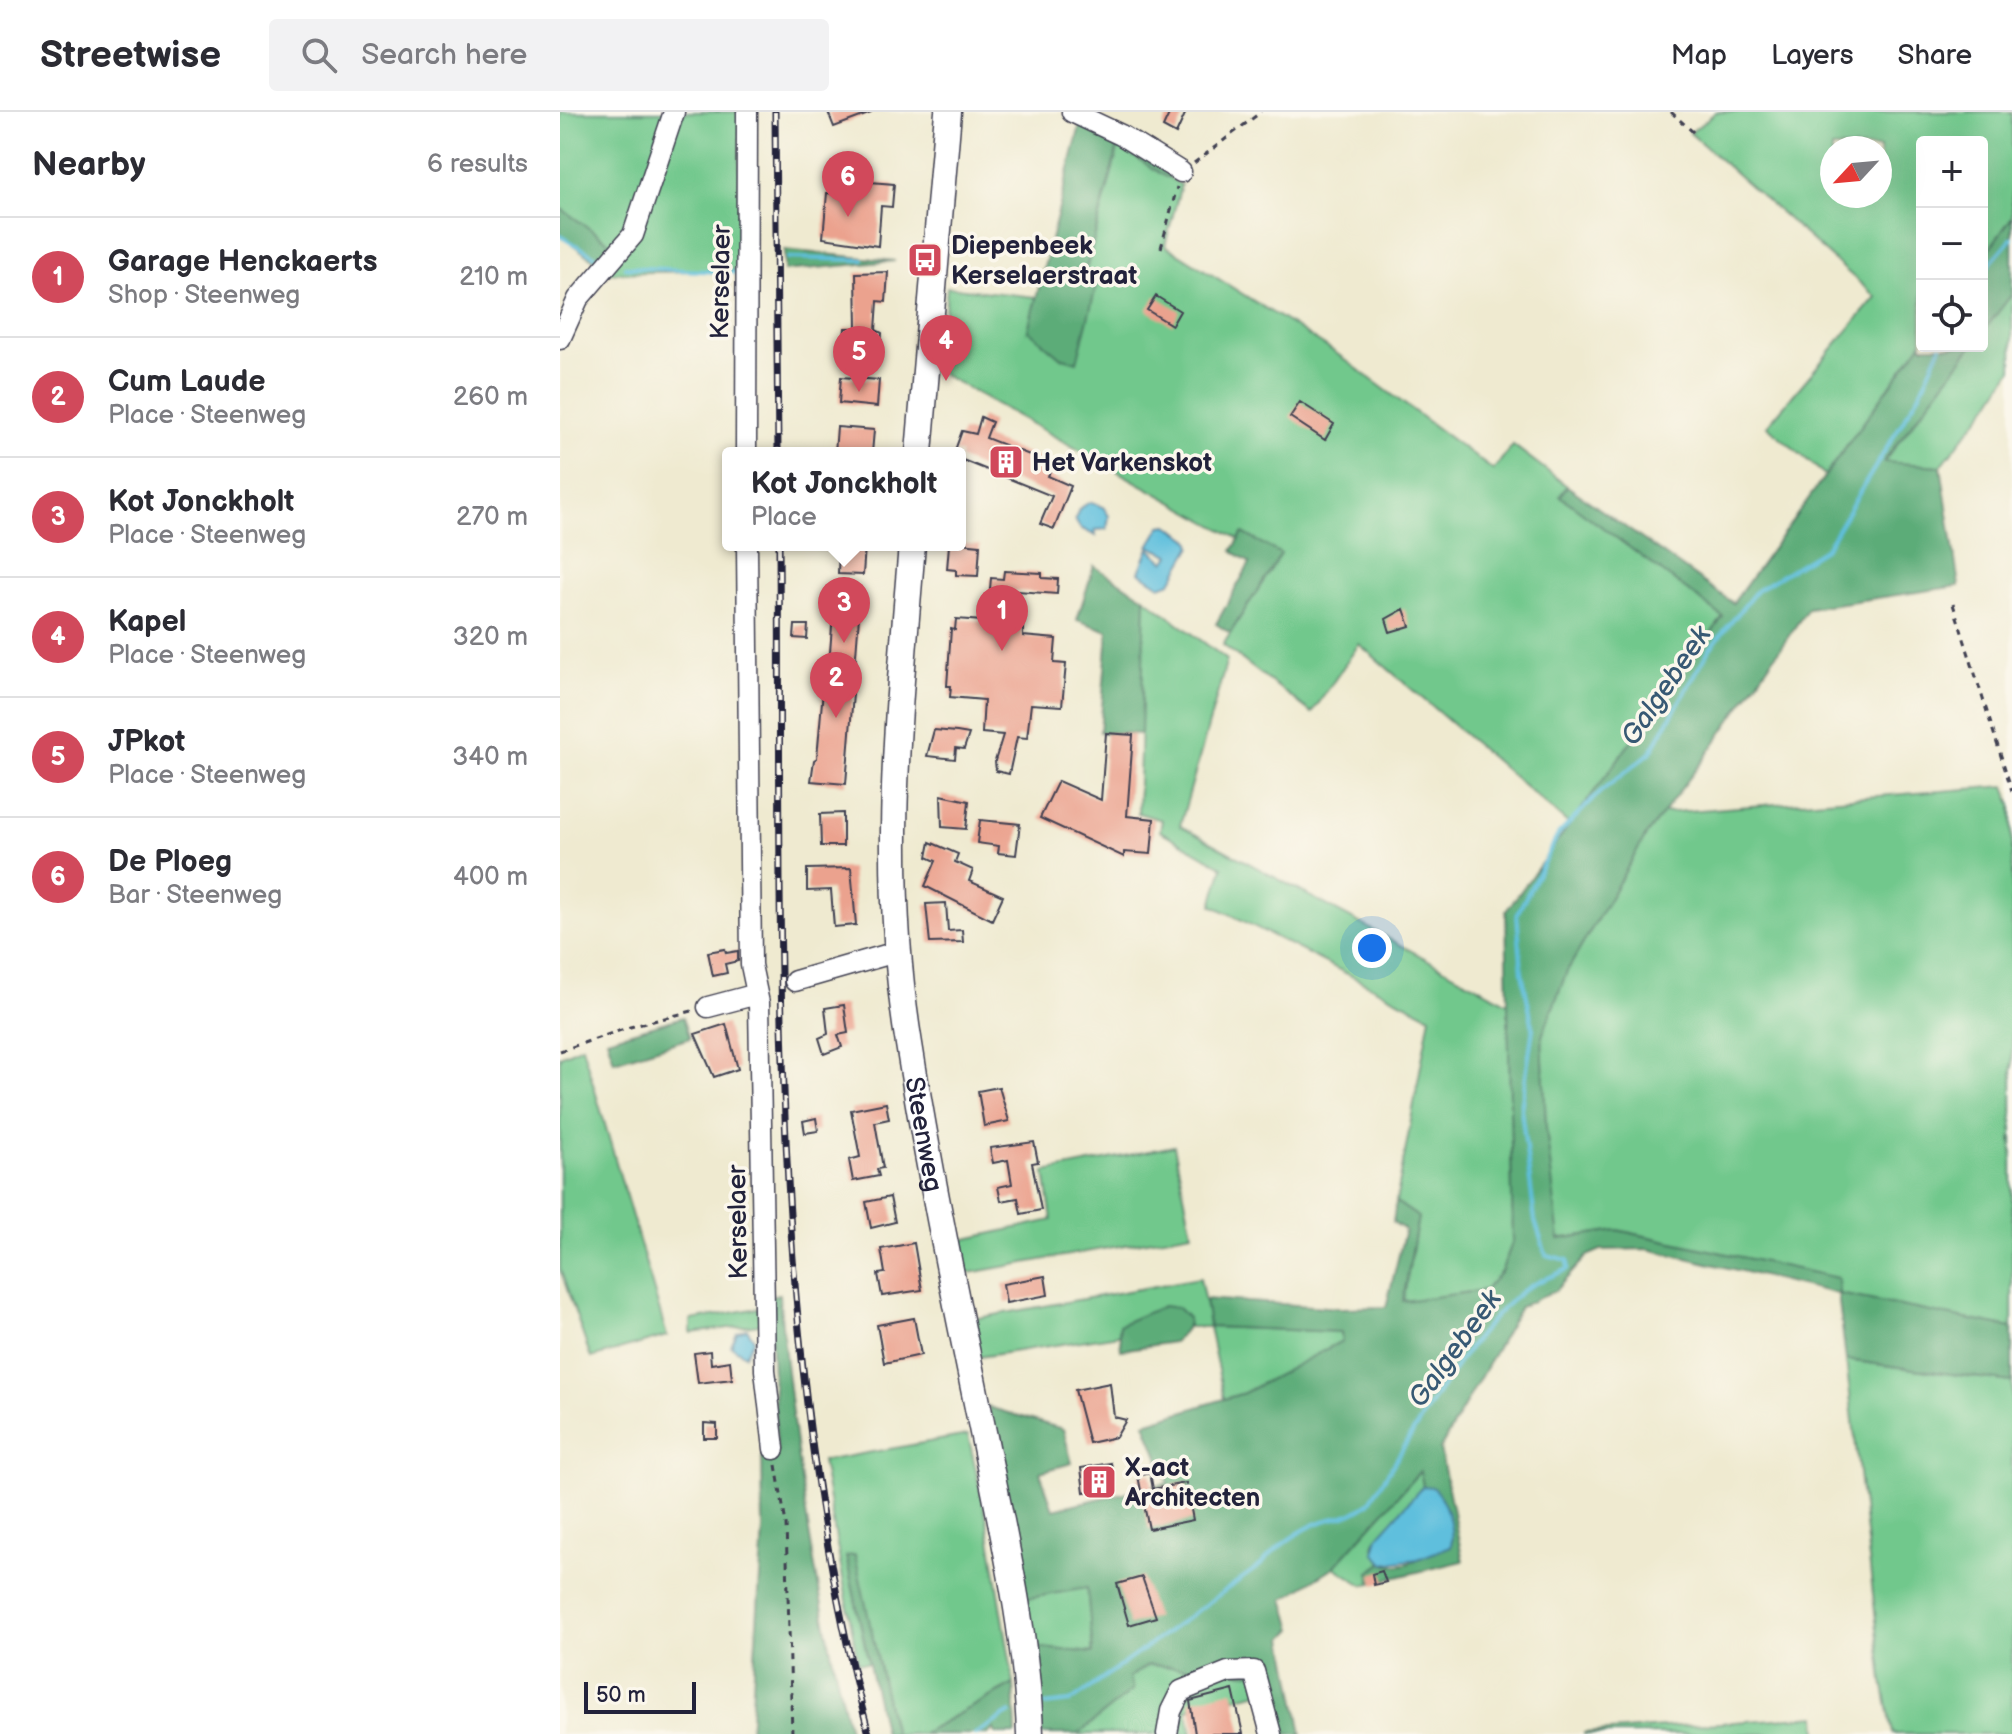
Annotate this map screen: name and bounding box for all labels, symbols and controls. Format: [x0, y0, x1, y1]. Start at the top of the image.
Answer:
search box [269, 19, 829, 91]
text: Streetwise [40, 33, 221, 78]
icon: search [297, 33, 341, 77]
text: Search here [361, 37, 527, 73]
text: Map [1671, 39, 1727, 72]
text: Layers [1771, 39, 1854, 72]
text: Share [1898, 39, 1972, 72]
north arrow [1820, 136, 1892, 208]
map controls [1916, 136, 1988, 352]
button: + [1916, 136, 1988, 208]
text: Nearby [32, 144, 146, 185]
text: 6 results [427, 149, 528, 180]
pin: 6 [822, 151, 874, 217]
button: − [1916, 208, 1988, 280]
street label: Kerselaer [705, 224, 738, 340]
place label: Diepenbeek Kerselaerstraat [951, 231, 1138, 292]
bus stop icon: Diepenbeek Kerselaerstraat [906, 241, 944, 279]
text: Garage Henckaerts [108, 244, 378, 280]
text: 1 [53, 262, 63, 293]
text: 210 m [459, 262, 528, 293]
text: Shop · Steenweg [108, 280, 300, 311]
button: locate [1916, 280, 1988, 352]
pin: 4 [920, 315, 972, 381]
pin: 5 [833, 326, 885, 392]
text: Cum Laude [108, 364, 265, 400]
text: 2 [50, 382, 66, 413]
text: 260 m [453, 382, 528, 413]
text: Place · Steenweg [108, 400, 306, 431]
building icon: Het Varkenskot [987, 443, 1025, 481]
popup [722, 447, 966, 551]
place label: Het Varkenskot [1032, 448, 1212, 479]
text: Kot Jonckholt [751, 466, 937, 502]
text: Kot Jonckholt [108, 484, 294, 520]
text: 3 [50, 502, 66, 533]
text: 270 m [456, 502, 528, 533]
text: Place [751, 502, 817, 533]
text: Place · Steenweg [108, 520, 306, 551]
pin: 3 [818, 577, 870, 643]
pin: 1 [976, 585, 1028, 651]
text: Kapel [108, 604, 186, 640]
water label: Galgebeek [1614, 619, 1719, 752]
text: 4 [50, 622, 66, 653]
text: 320 m [453, 622, 528, 653]
text: Place · Steenweg [108, 640, 306, 671]
pin: 2 [810, 652, 862, 718]
text: JPkot [108, 724, 185, 760]
text: 5 [50, 742, 66, 773]
text: 340 m [452, 742, 528, 773]
text: Place · Steenweg [108, 760, 306, 791]
text: De Ploeg [108, 844, 232, 880]
text: 6 [50, 862, 66, 893]
text: 400 m [453, 862, 528, 893]
text: Bar · Steenweg [108, 880, 282, 911]
your location [1352, 928, 1392, 968]
street label: Steenweg [898, 1075, 948, 1194]
street label: Kerselaer [722, 1164, 755, 1280]
water label: Galgebeek [1402, 1283, 1510, 1414]
place label: X-act Architecten [1124, 1453, 1260, 1514]
building icon: X-act Architecten [1080, 1463, 1118, 1501]
scale bar [584, 1678, 696, 1714]
text: 50 m [596, 1682, 646, 1709]

